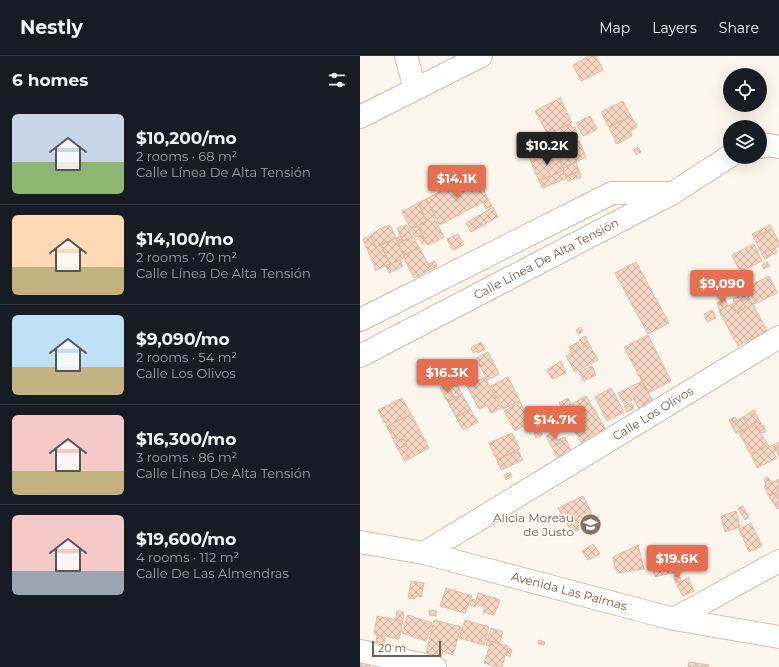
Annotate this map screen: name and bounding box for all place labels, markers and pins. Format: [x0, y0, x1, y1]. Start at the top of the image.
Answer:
pin: $10.2K [514, 132, 580, 166]
pin: $14.1K [424, 165, 490, 199]
pin: $9,090 [689, 270, 755, 304]
pin: $16.3K [414, 359, 480, 393]
pin: $14.7K [522, 406, 588, 440]
place label: Alicia Moreau de Justo [493, 510, 574, 539]
school or university icon: Alicia Moreau de Justo [577, 512, 603, 538]
pin: $19.6K [644, 545, 710, 579]

